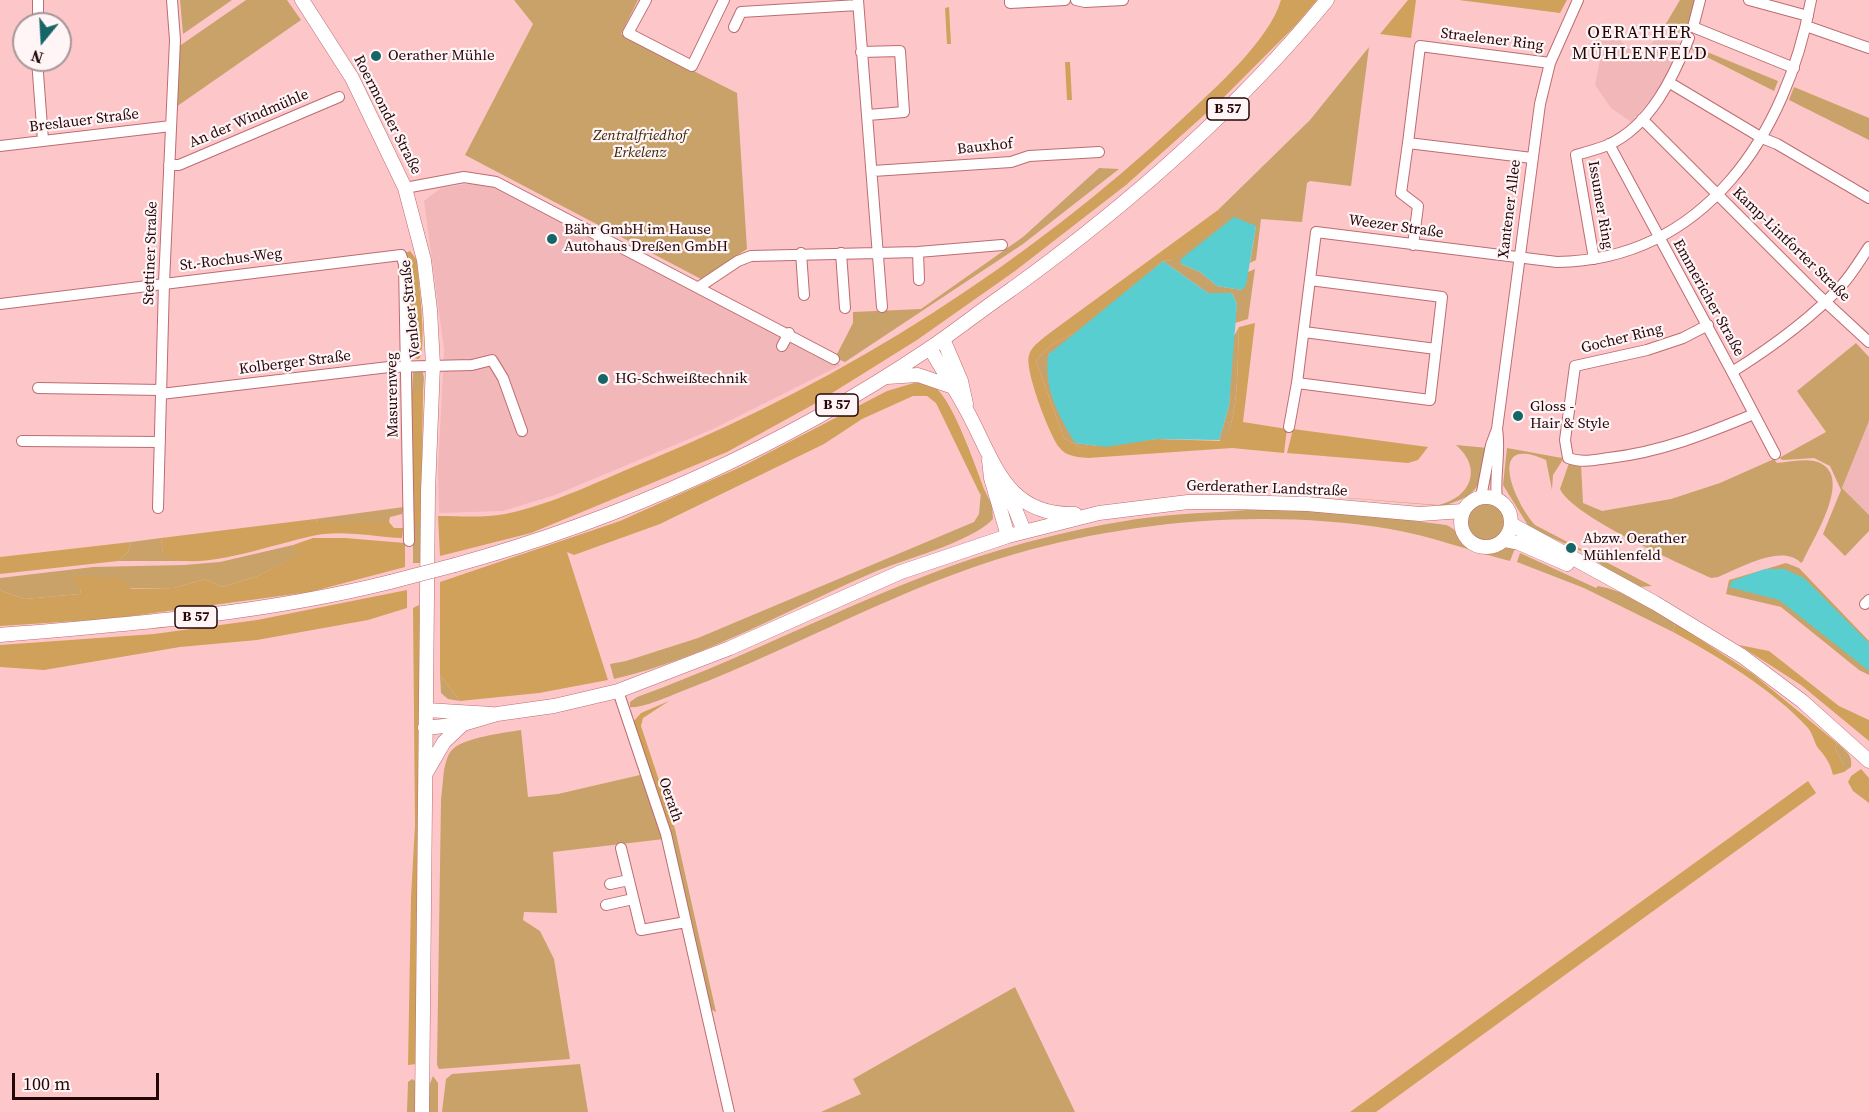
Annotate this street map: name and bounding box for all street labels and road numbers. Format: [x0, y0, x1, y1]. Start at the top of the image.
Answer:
street label: Straelener Ring [1440, 25, 1544, 55]
street label: Roermonder Straße [349, 52, 425, 178]
street label: An der Windmühle [187, 86, 311, 152]
road number: B 57 [1207, 98, 1249, 120]
street label: Breslauer Straße [28, 105, 140, 137]
street label: Bauxhof [956, 135, 1014, 159]
street label: Xantener Allee [1495, 158, 1525, 260]
street label: Issumer Ring [1583, 160, 1617, 250]
street label: Kamp-Lintforter Straße [1728, 184, 1854, 306]
street label: Stettiner Straße [140, 201, 162, 305]
street label: Weezer Straße [1347, 211, 1445, 243]
street label: Emmericher Straße [1668, 236, 1748, 360]
street label: St.-Rochus-Weg [179, 245, 283, 275]
street label: Venloer Straße [397, 259, 425, 359]
street label: Gocher Ring [1579, 320, 1665, 358]
street label: Kolberger Straße [238, 347, 352, 379]
street label: Masurenweg [383, 352, 403, 438]
road number: B 57 [816, 394, 858, 416]
street label: Gerderather Landstraße [1186, 477, 1348, 501]
road number: B 57 [175, 606, 217, 628]
street label: Oerath [654, 775, 686, 825]

